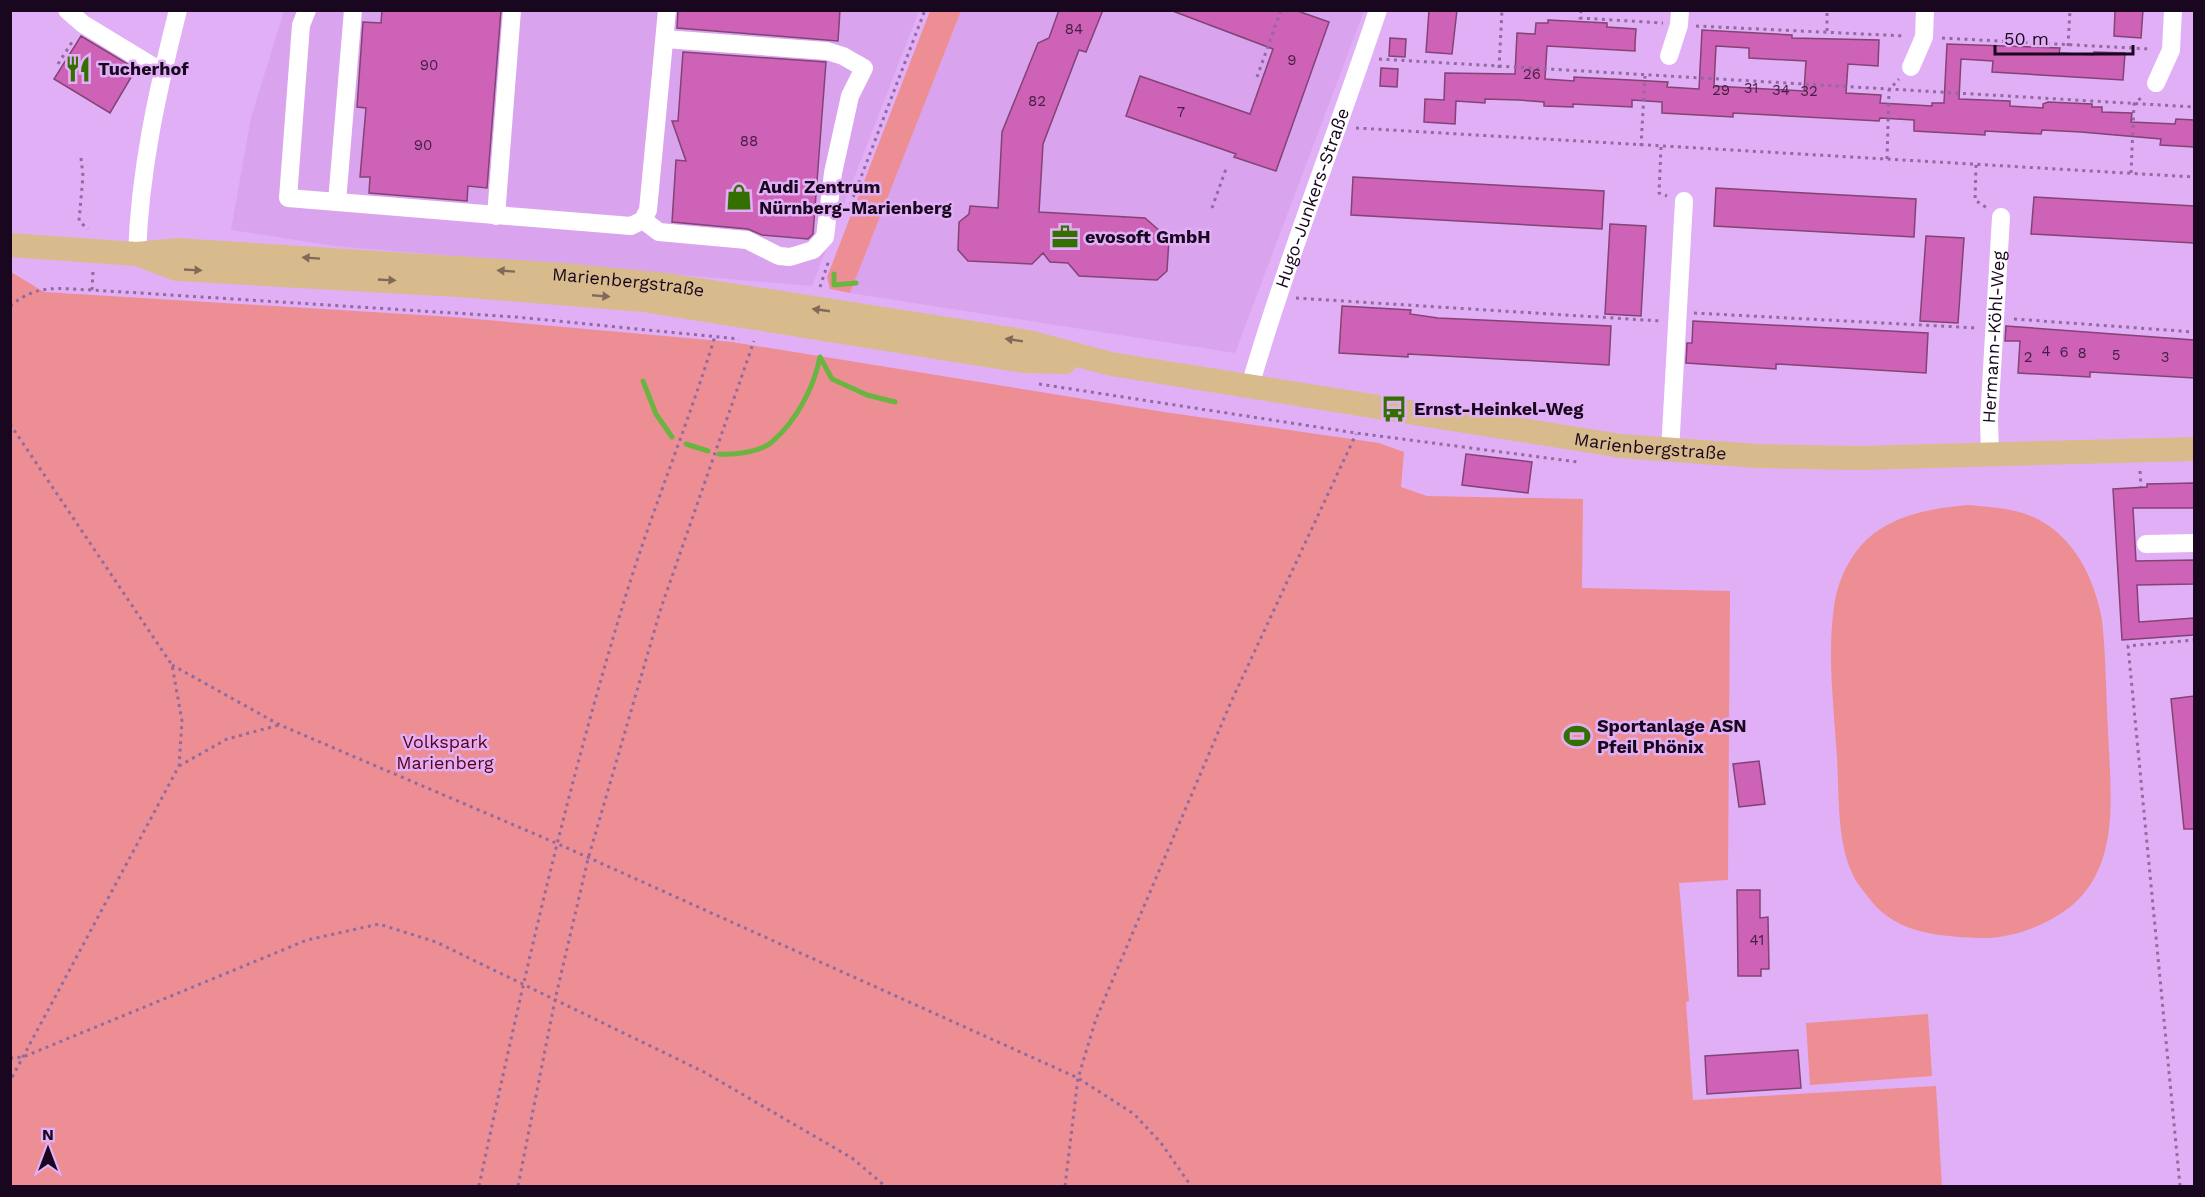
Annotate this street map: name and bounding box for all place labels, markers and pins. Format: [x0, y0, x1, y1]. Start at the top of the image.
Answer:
restaurant icon: Tucherhof [63, 54, 93, 84]
place label: Tucherhof [98, 58, 189, 79]
place label: Audi Zentrum Nürnberg-Marienberg [759, 176, 953, 218]
shop icon: Audi Zentrum Nürnberg-Marienberg [724, 182, 754, 212]
office icon: evosoft GmbH [1050, 222, 1080, 252]
place label: evosoft GmbH [1085, 226, 1211, 247]
bus stop icon: Ernst-Heinkel-Weg [1379, 394, 1409, 424]
place label: Ernst-Heinkel-Weg [1414, 398, 1584, 419]
place label: Sportanlage ASN Pfeil Phönix [1597, 715, 1747, 757]
sports icon: Sportanlage ASN Pfeil Phönix [1562, 721, 1592, 751]

